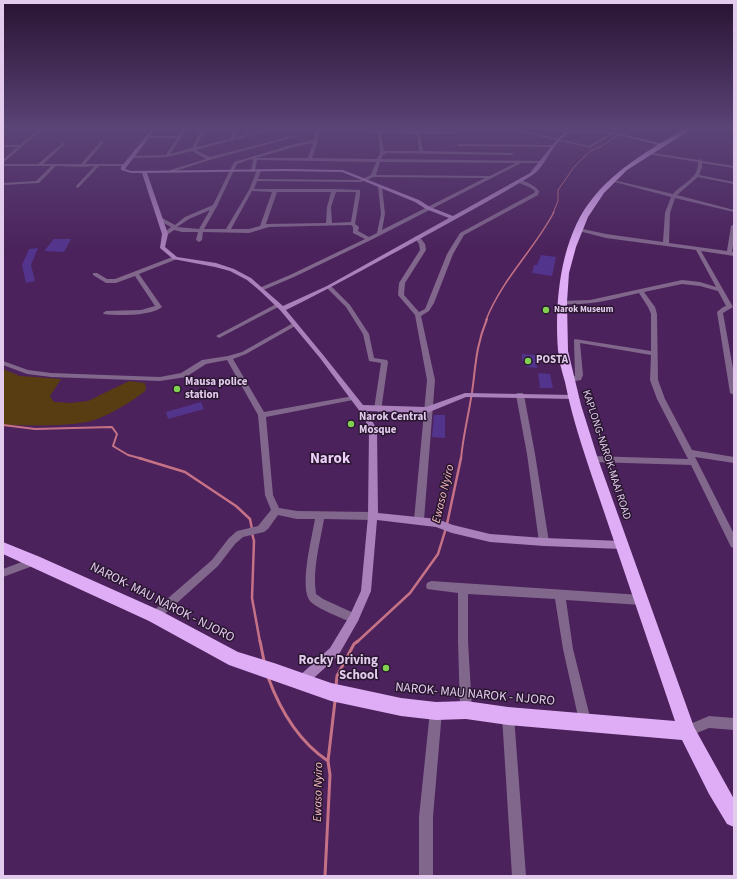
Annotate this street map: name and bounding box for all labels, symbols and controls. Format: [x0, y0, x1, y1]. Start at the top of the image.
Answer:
marker: Narok Museum [541, 305, 551, 315]
place label: Narok Museum [554, 305, 613, 315]
place label: POSTA [536, 354, 568, 368]
marker: POSTA [523, 356, 533, 366]
place label: Mausa police station [185, 376, 247, 402]
marker: Mausa police station [172, 384, 182, 394]
street label: KAPLONG-NAROK-MAAI ROAD [579, 389, 633, 521]
place label: Narok Central Mosque [359, 411, 426, 437]
marker: Narok Central Mosque [346, 419, 356, 429]
district label: Narok [310, 451, 350, 469]
water label: Ewaso Nyiro [430, 463, 458, 525]
street label: NAROK- MAU NAROK - NJORO [87, 560, 237, 646]
place label: Rocky Driving School [299, 653, 378, 684]
marker: Rocky Driving School [381, 663, 391, 673]
street label: NAROK- MAU NAROK - NJORO [395, 680, 555, 710]
water label: Ewaso Nyiro [311, 762, 327, 822]

